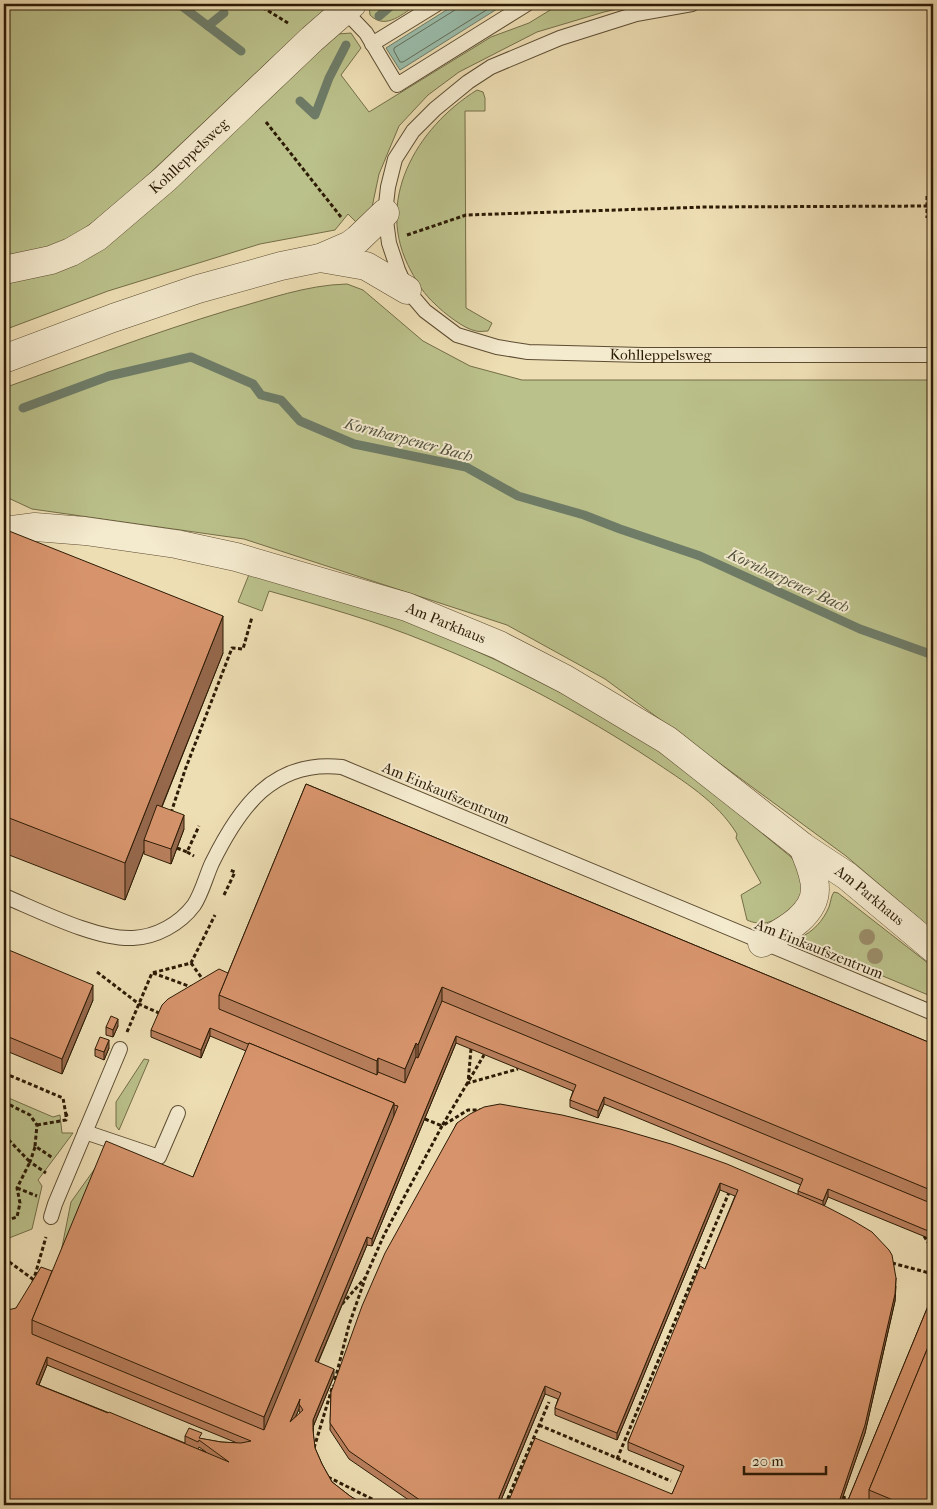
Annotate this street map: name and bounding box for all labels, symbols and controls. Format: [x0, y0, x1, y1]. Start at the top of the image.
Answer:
street label: Kohlleppelsweg [146, 114, 233, 197]
street label: Kohlleppelsweg [609, 345, 712, 364]
water label: Kornharpener Bach [342, 413, 475, 466]
water label: Kornharpener Bach [724, 544, 853, 617]
street label: Am Parkhaus [402, 598, 489, 648]
street label: Am Einkaufszentrum [379, 758, 513, 828]
street label: Am Parkhaus [831, 861, 908, 929]
street label: Am Einkaufszentrum [751, 915, 886, 983]
scale bar [744, 1444, 827, 1476]
text: 20 m [752, 1452, 784, 1470]

